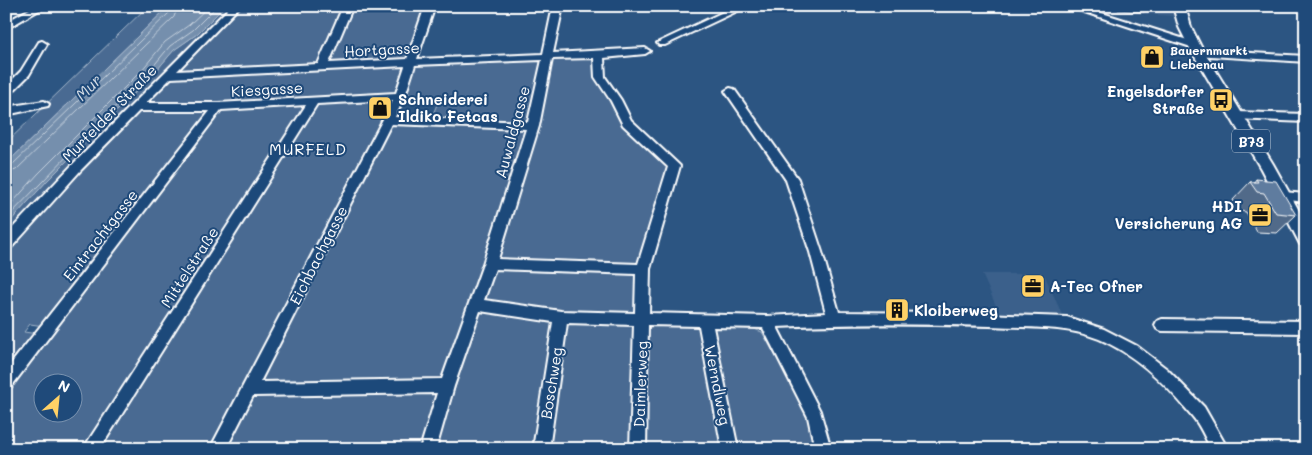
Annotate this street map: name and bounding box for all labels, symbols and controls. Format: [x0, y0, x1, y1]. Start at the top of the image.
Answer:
street label: Hortgasse [344, 37, 420, 61]
place label: Bauernmarkt Liebenau [1170, 42, 1248, 72]
shop icon: Bauernmarkt Liebenau [1139, 44, 1165, 70]
street label: Murfelder Straße [57, 60, 161, 166]
water label: Mur [70, 69, 106, 105]
street label: Kiesgasse [230, 77, 304, 101]
place label: Engelsdorfer Straße [1107, 81, 1204, 118]
street label: Auwaldgasse [490, 84, 534, 180]
bus stop icon: Engelsdorfer Straße [1208, 87, 1234, 113]
place label: Schneiderei Ildiko Fetcas [398, 89, 498, 126]
shop icon: Schneiderei Ildiko Fetcas [367, 95, 393, 121]
road number: B73 [1232, 130, 1270, 152]
district label: MURFELD [269, 138, 347, 159]
street label: Eintrachtgasse [58, 185, 142, 285]
place label: HDI Versicherung AG [1115, 196, 1242, 233]
street label: Eichbachgasse [284, 202, 352, 308]
office icon: HDI Versicherung AG [1247, 202, 1273, 228]
street label: Mittelstraße [155, 223, 223, 311]
office icon: A-Tec Ofner [1020, 273, 1046, 299]
place label: A-Tec Ofner [1050, 276, 1143, 296]
building icon: Kloiberweg [884, 297, 910, 323]
place label: Kloiberweg [914, 300, 998, 320]
street label: Daimlerweg [628, 340, 652, 428]
street label: Werndlweg [700, 343, 736, 427]
street label: Boschweg [535, 345, 567, 420]
north arrow [32, 372, 82, 422]
text: N [55, 375, 73, 397]

